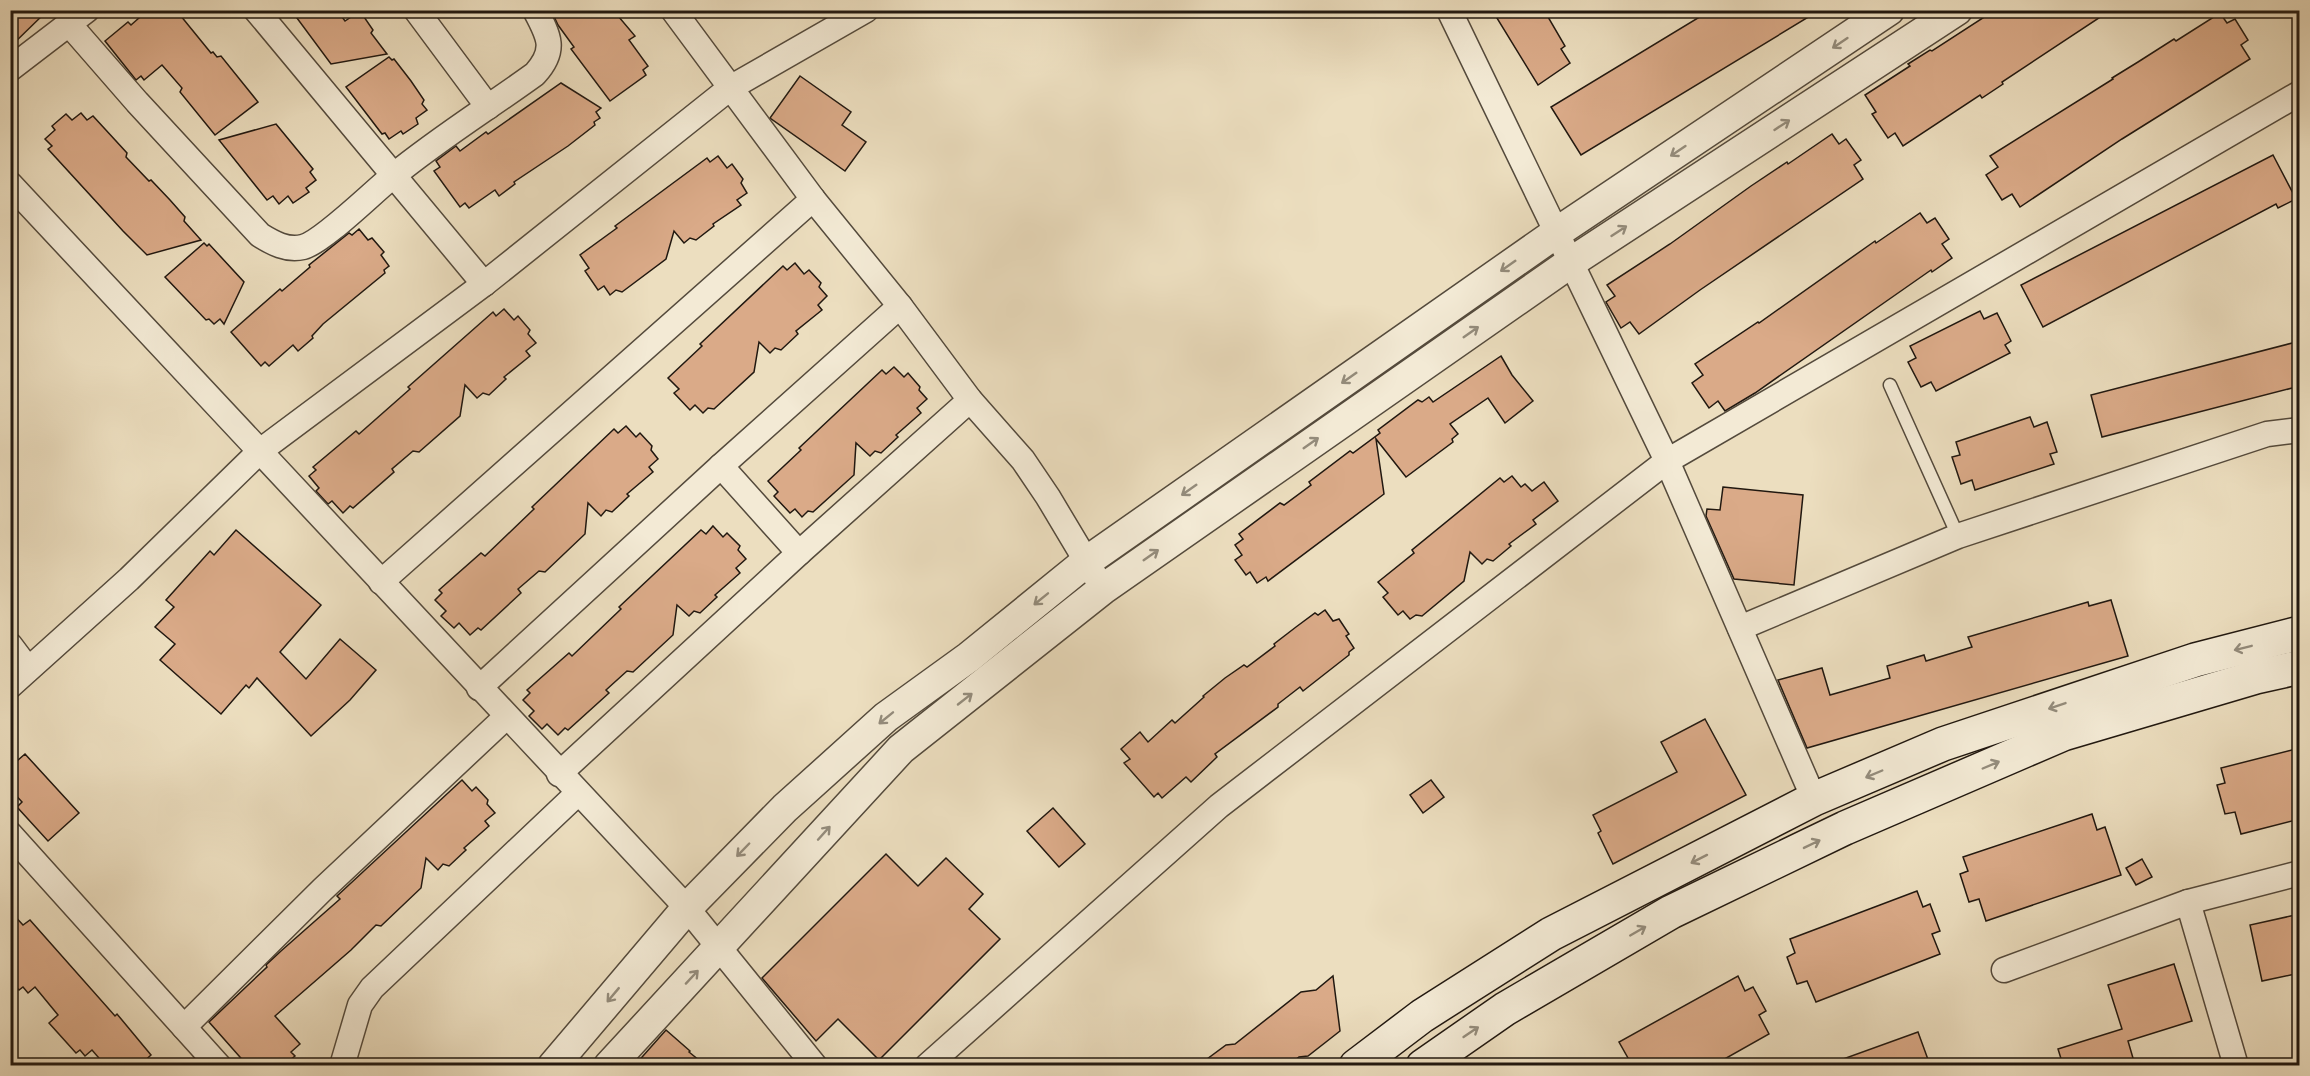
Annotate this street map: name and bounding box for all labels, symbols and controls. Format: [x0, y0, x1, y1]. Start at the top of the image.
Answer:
one-way arrow [1832, 37, 1849, 49]
one-way arrow [1773, 118, 1790, 130]
one-way arrow [1670, 146, 1687, 158]
one-way arrow [1610, 225, 1627, 237]
one-way arrow [1501, 260, 1517, 272]
one-way arrow [1462, 326, 1479, 338]
one-way arrow [1341, 372, 1357, 384]
one-way arrow [1302, 437, 1319, 449]
one-way arrow [1181, 484, 1198, 496]
one-way arrow [1143, 549, 1159, 561]
one-way arrow [1033, 592, 1049, 605]
one-way arrow [2234, 642, 2253, 654]
one-way arrow [956, 692, 972, 705]
one-way arrow [2048, 701, 2067, 712]
one-way arrow [878, 711, 894, 724]
one-way arrow [1981, 759, 1999, 770]
one-way arrow [1865, 769, 1884, 780]
one-way arrow [817, 826, 831, 841]
one-way arrow [1803, 838, 1821, 849]
one-way arrow [736, 843, 751, 858]
one-way arrow [1691, 853, 1708, 865]
one-way arrow [1629, 925, 1646, 937]
one-way arrow [685, 969, 699, 984]
one-way arrow [606, 987, 620, 1002]
one-way arrow [1463, 1026, 1480, 1039]

